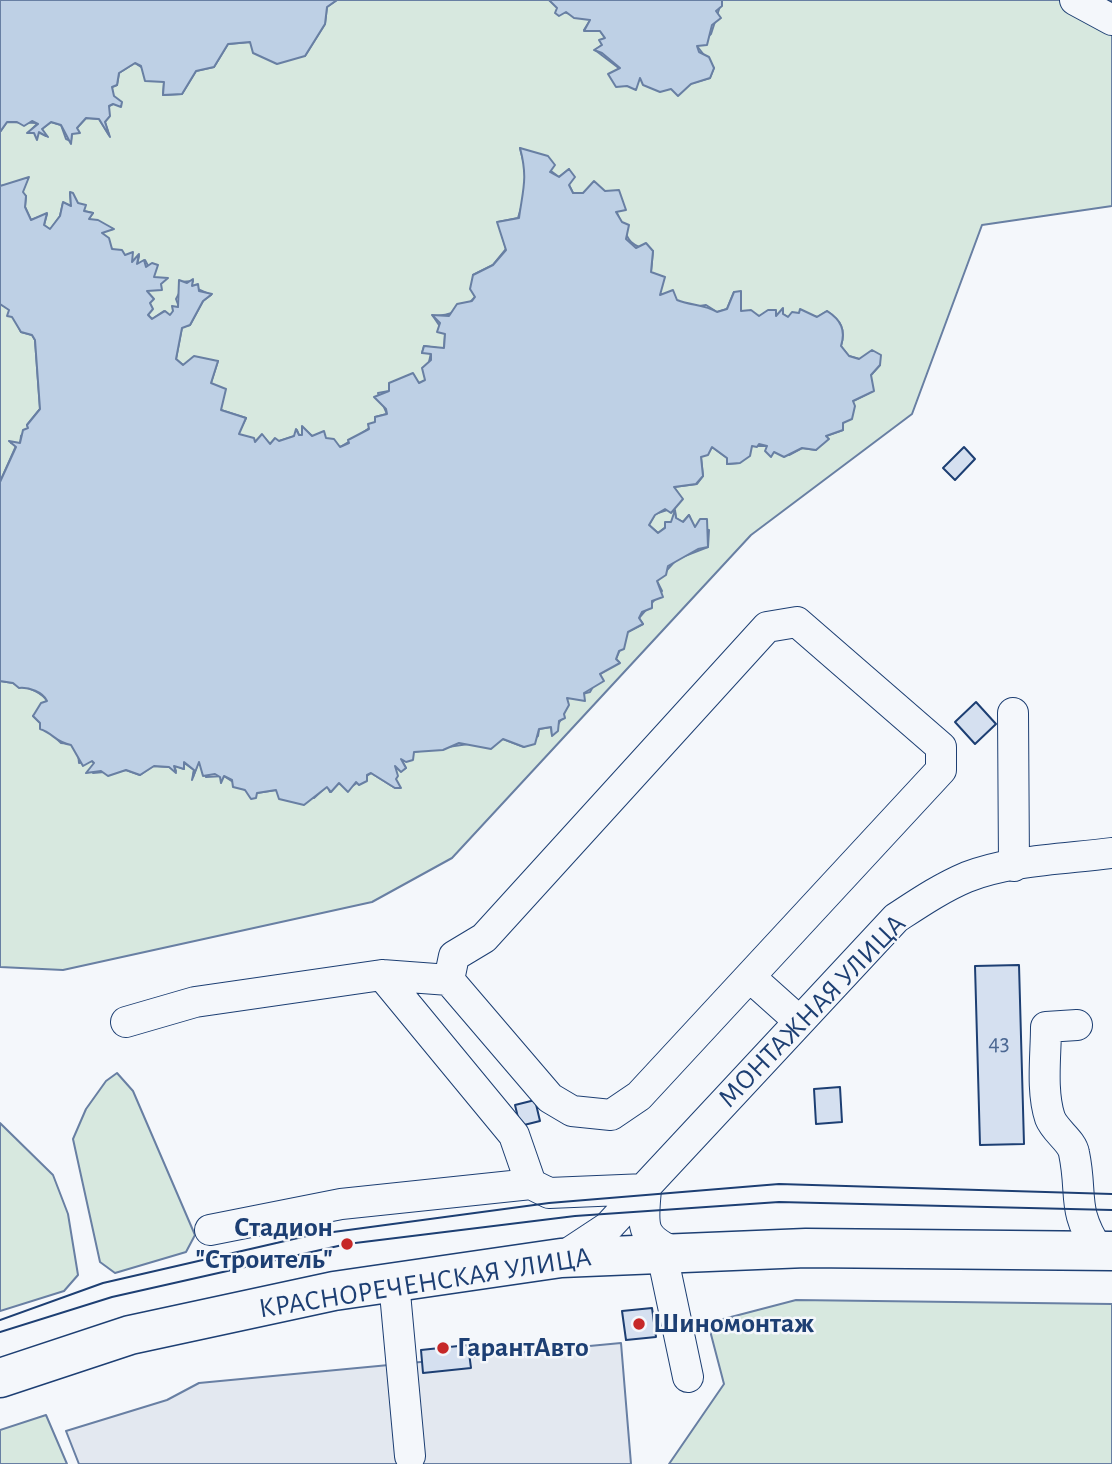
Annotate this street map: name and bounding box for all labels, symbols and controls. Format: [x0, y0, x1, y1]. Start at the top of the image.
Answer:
street label: МОНТАЖНАЯ УЛИЦА [711, 907, 913, 1115]
house number: 43 [988, 1029, 1010, 1057]
place label: Стадион "Строитель" [195, 1211, 333, 1277]
marker: Стадион "Строитель" [339, 1236, 355, 1252]
street label: КРАСНОРЕЧЕНСКАЯ УЛИЦА [256, 1240, 594, 1326]
place label: Шиномонтаж [653, 1307, 814, 1341]
marker: Шиномонтаж [631, 1316, 647, 1332]
place label: ГарантАвто [457, 1331, 589, 1365]
marker: ГарантАвто [435, 1340, 451, 1356]

